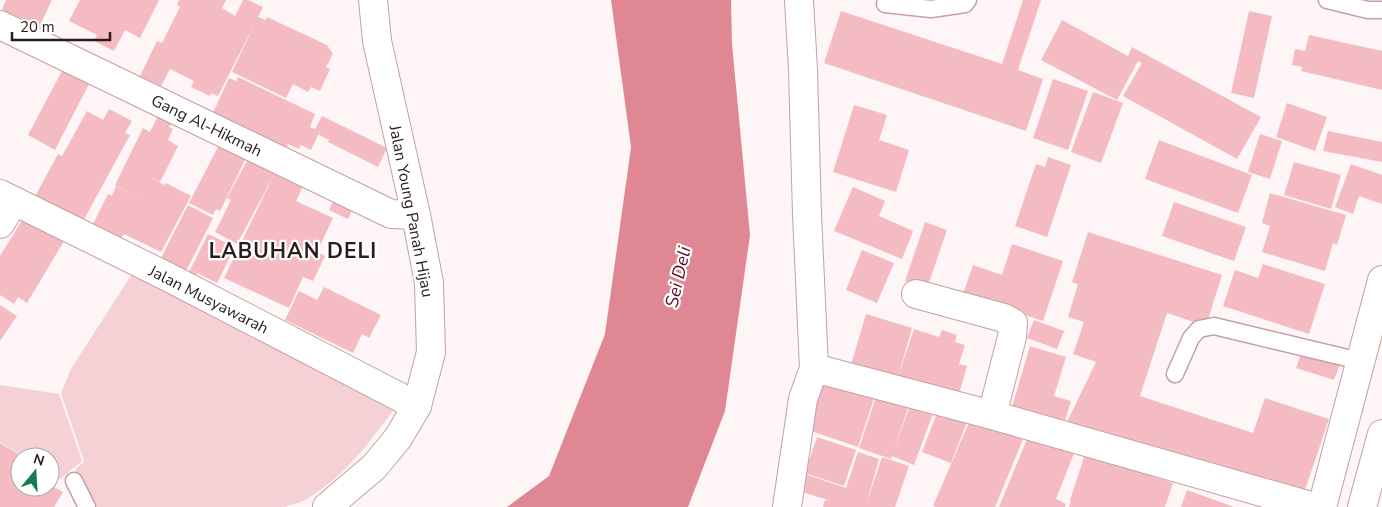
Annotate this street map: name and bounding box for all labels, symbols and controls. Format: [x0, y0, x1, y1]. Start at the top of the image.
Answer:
scale bar [12, 10, 110, 42]
text: 20 m [20, 17, 55, 37]
street label: Gang Al-Hikmah [147, 90, 266, 162]
street label: Jalan Young Panah Hijau [383, 122, 439, 299]
district label: LABUHAN DELI [209, 237, 377, 265]
water label: Sei Deli [659, 243, 697, 310]
street label: Jalan Musyawarah [144, 260, 272, 340]
north arrow [10, 447, 60, 497]
text: N [31, 449, 47, 471]

